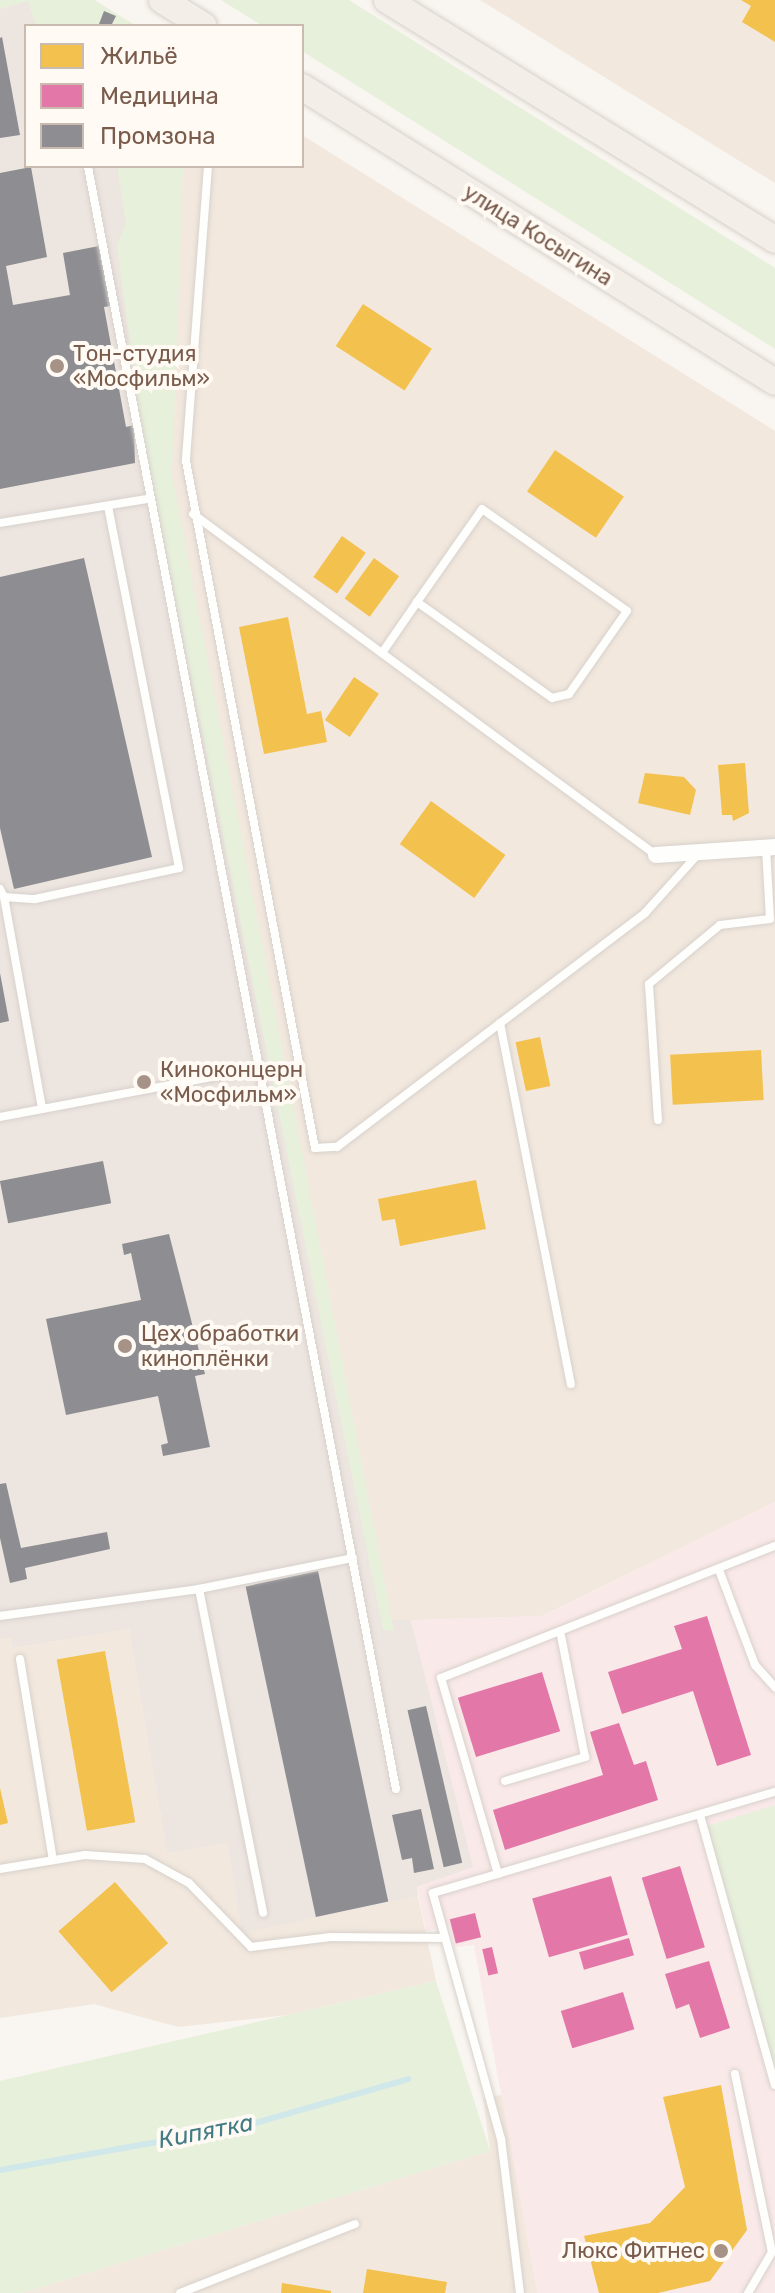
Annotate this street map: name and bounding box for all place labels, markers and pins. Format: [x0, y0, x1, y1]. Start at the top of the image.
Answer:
place label: Тон-студия «Мосфильм» [73, 340, 210, 392]
marker: Тон-студия «Мосфильм» [48, 357, 66, 375]
place label: Киноконцерн «Мосфильм» [160, 1056, 303, 1108]
marker: Киноконцерн «Мосфильм» [135, 1073, 153, 1091]
place label: Цех обработки киноплёнки [141, 1320, 299, 1372]
marker: Цех обработки киноплёнки [116, 1337, 134, 1355]
place label: Люкс Фитнес [562, 2238, 705, 2264]
marker: Люкс Фитнес [712, 2242, 730, 2260]

